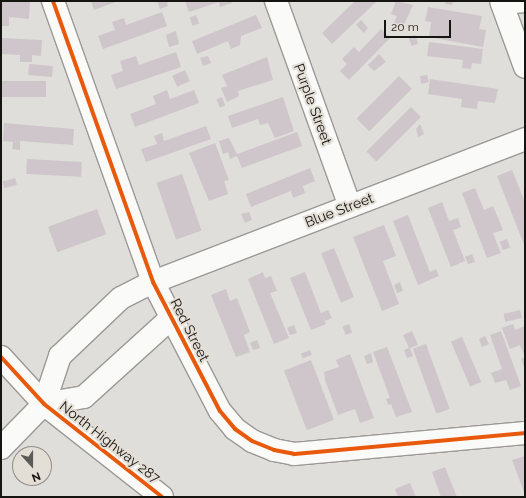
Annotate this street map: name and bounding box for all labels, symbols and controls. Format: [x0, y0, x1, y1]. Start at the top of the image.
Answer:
scale bar [386, 12, 453, 38]
text: 20 m [391, 20, 419, 34]
street label: Purple Street [291, 61, 335, 147]
street label: Blue Street [302, 189, 376, 231]
street label: Red Street [167, 296, 213, 364]
street label: North Highway 287 [56, 397, 164, 487]
north arrow [12, 446, 52, 486]
text: N [30, 469, 42, 484]

